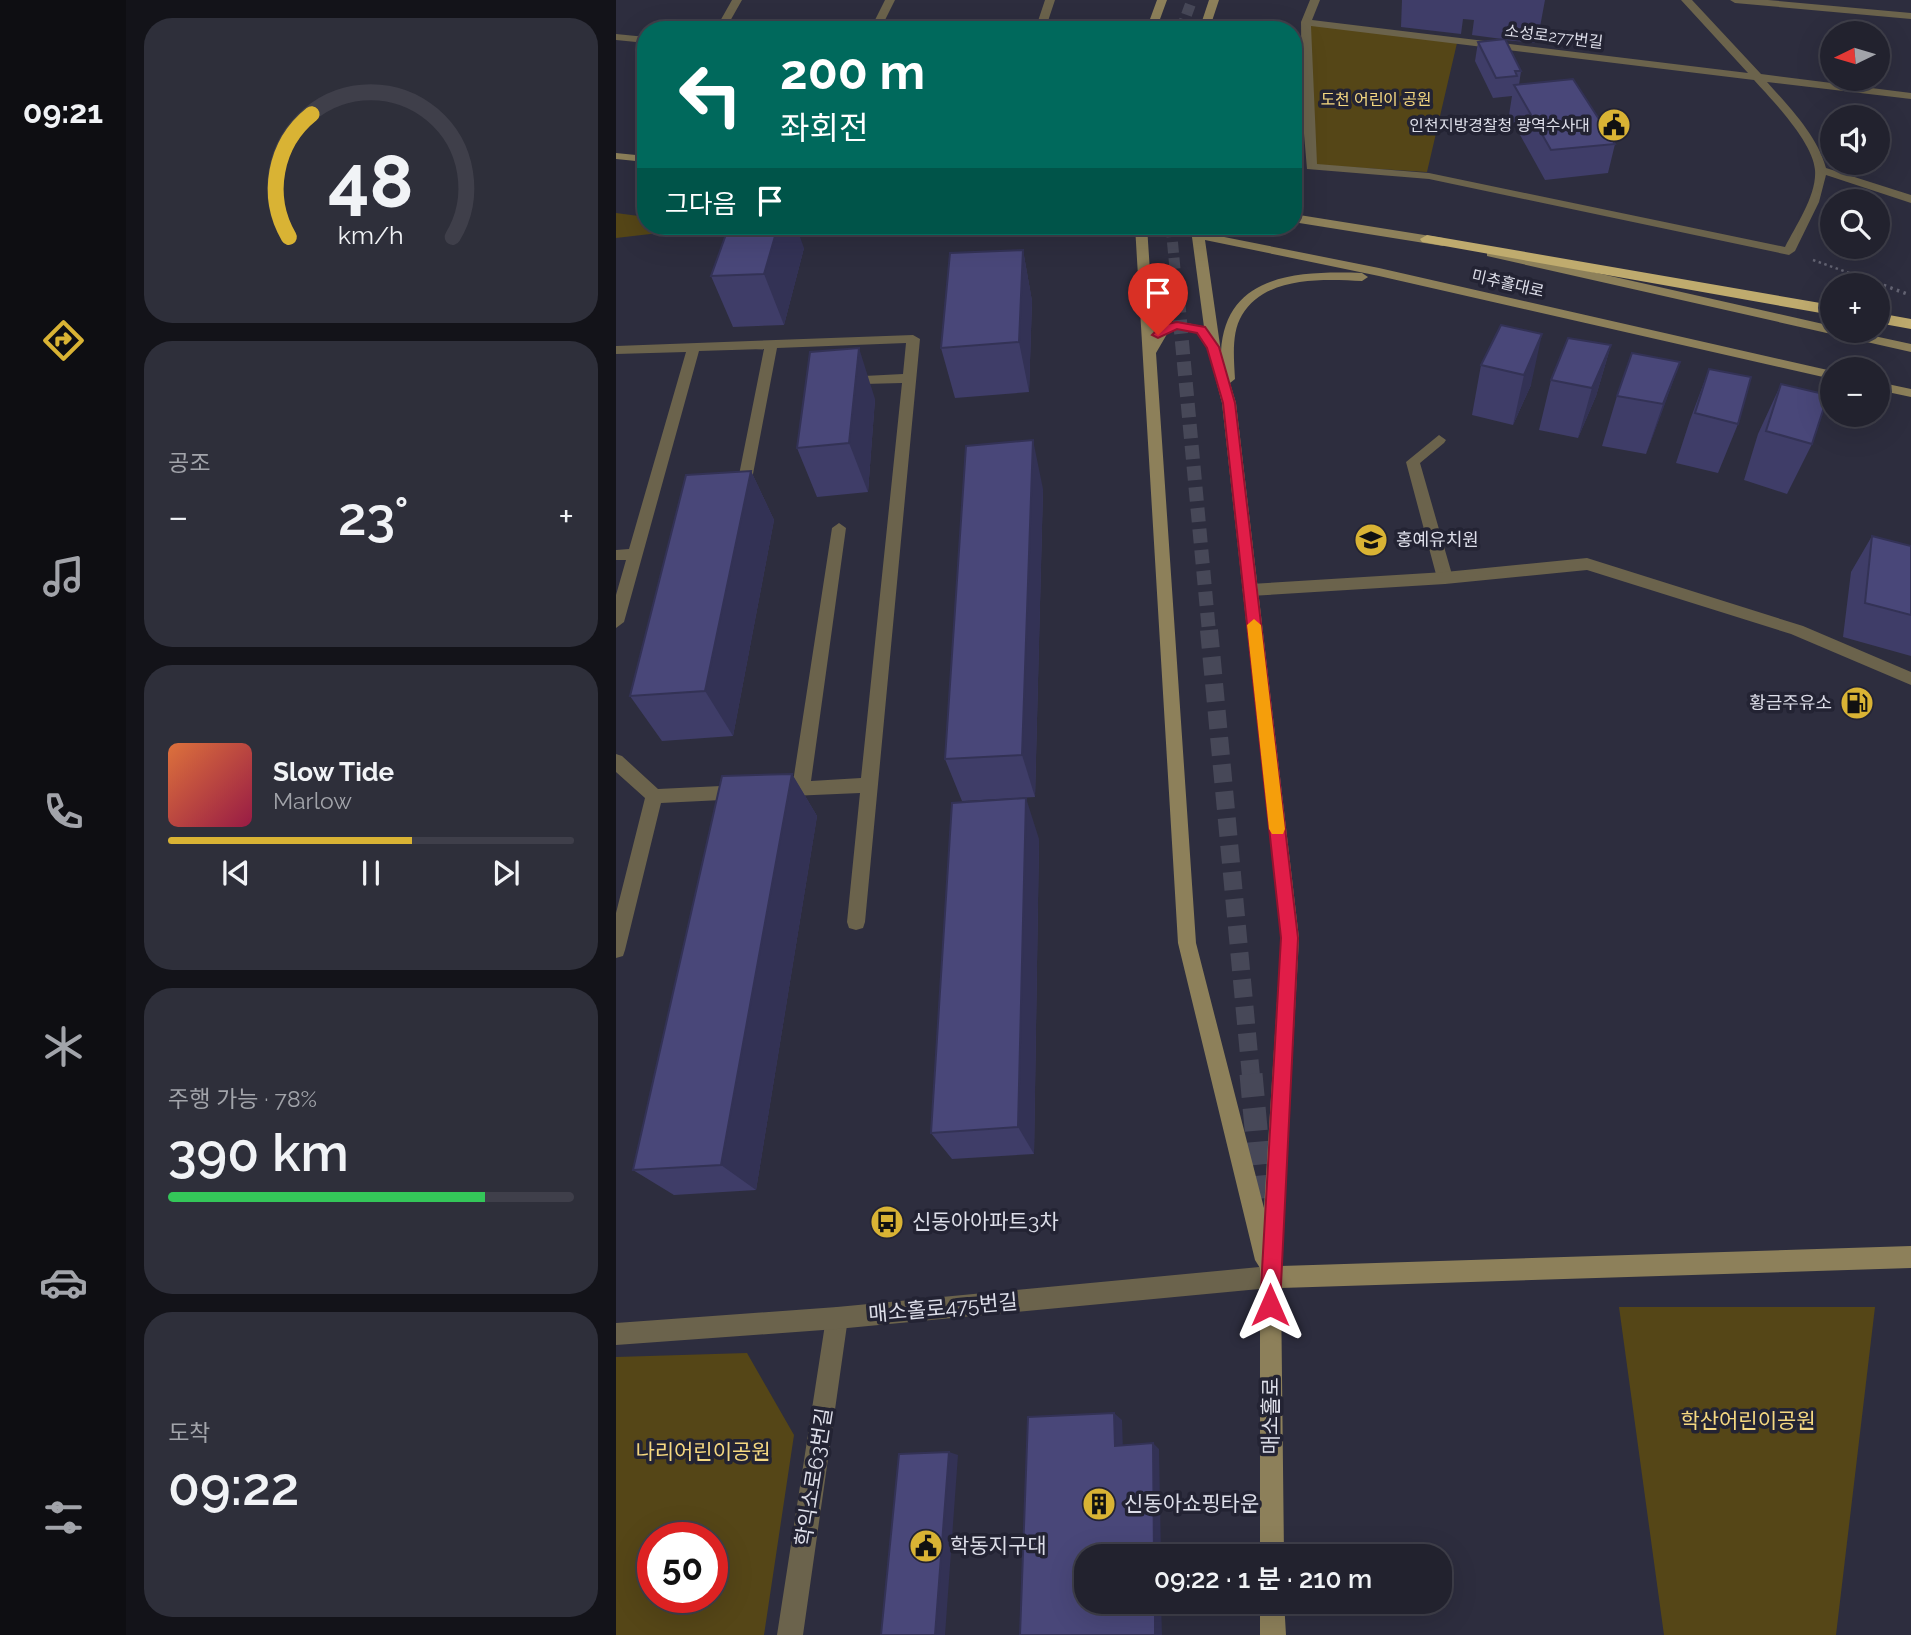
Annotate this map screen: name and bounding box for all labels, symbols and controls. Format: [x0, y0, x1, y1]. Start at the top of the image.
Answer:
street label: 소성로277번길 [1504, 21, 1604, 52]
north arrow [1820, 21, 1890, 91]
map controls [1820, 21, 1890, 427]
text: 200 m [780, 43, 925, 100]
icon: left [665, 49, 756, 140]
park label: 도천 어린이 공원 [1320, 90, 1432, 109]
text: 09:21 [23, 93, 103, 130]
button: sound [1820, 105, 1890, 175]
public building icon: 인천지방경찰청 광역수사대 [1595, 106, 1633, 144]
text: 좌회전 [780, 109, 868, 146]
place label: 인천지방경찰청 광역수사대 [1409, 116, 1590, 135]
text: 48 [328, 139, 414, 224]
icon: arrive [751, 182, 789, 220]
text: 그다음 [665, 189, 737, 219]
button: search [1820, 189, 1890, 259]
text: km/h [338, 220, 404, 250]
pin [1128, 263, 1188, 335]
street label: 미추홀대로 [1470, 266, 1546, 301]
button: + [1820, 273, 1890, 343]
icon: arrive [1139, 274, 1177, 312]
icon: directions [39, 316, 88, 365]
button: − [1820, 357, 1890, 427]
text: 공조 [168, 449, 210, 476]
text: 23° [338, 486, 409, 547]
text: − [168, 494, 188, 539]
text: + [558, 494, 574, 539]
school or university icon: 홍예유치원 [1352, 521, 1390, 559]
place label: 홍예유치원 [1396, 529, 1479, 550]
icon: music [39, 552, 88, 601]
fuel station icon: 황금주유소 [1838, 684, 1876, 722]
place label: 황금주유소 [1749, 692, 1832, 713]
text: Slow Tide [273, 757, 394, 787]
icon: phone [39, 787, 88, 836]
text: Marlow [273, 787, 352, 814]
icon: previous [217, 854, 255, 892]
icon: pause [352, 854, 390, 892]
icon: next [487, 854, 525, 892]
icon: climate [39, 1022, 88, 1071]
text: 주행 가능 · 78% [168, 1085, 317, 1112]
text: 390 km [168, 1122, 349, 1183]
bus stop icon: 신동아아파트3차 [868, 1203, 906, 1241]
place label: 신동아아파트3차 [912, 1209, 1058, 1234]
icon: car [39, 1258, 88, 1307]
position arrow [1233, 1268, 1307, 1342]
street label: 매소홀로475번길 [867, 1289, 1019, 1326]
street label: 매소홀로 [1258, 1377, 1283, 1455]
street label: 학익소로63번길 [790, 1406, 837, 1548]
park label: 학산어린이공원 [1680, 1408, 1816, 1433]
text: 도착 [168, 1419, 210, 1446]
park label: 나리어린이공원 [635, 1439, 771, 1464]
text: 09:22 [168, 1456, 299, 1517]
building icon: 신동아쇼핑타운 [1080, 1485, 1118, 1523]
place label: 신동아쇼핑타운 [1124, 1491, 1259, 1516]
icon: filters [39, 1493, 88, 1542]
speed limit sign: 50 [637, 1522, 728, 1613]
public building icon: 학동지구대 [907, 1527, 945, 1565]
place label: 학동지구대 [950, 1533, 1047, 1558]
text: 09:22 · 1 분 · 210 m [1154, 1564, 1372, 1594]

